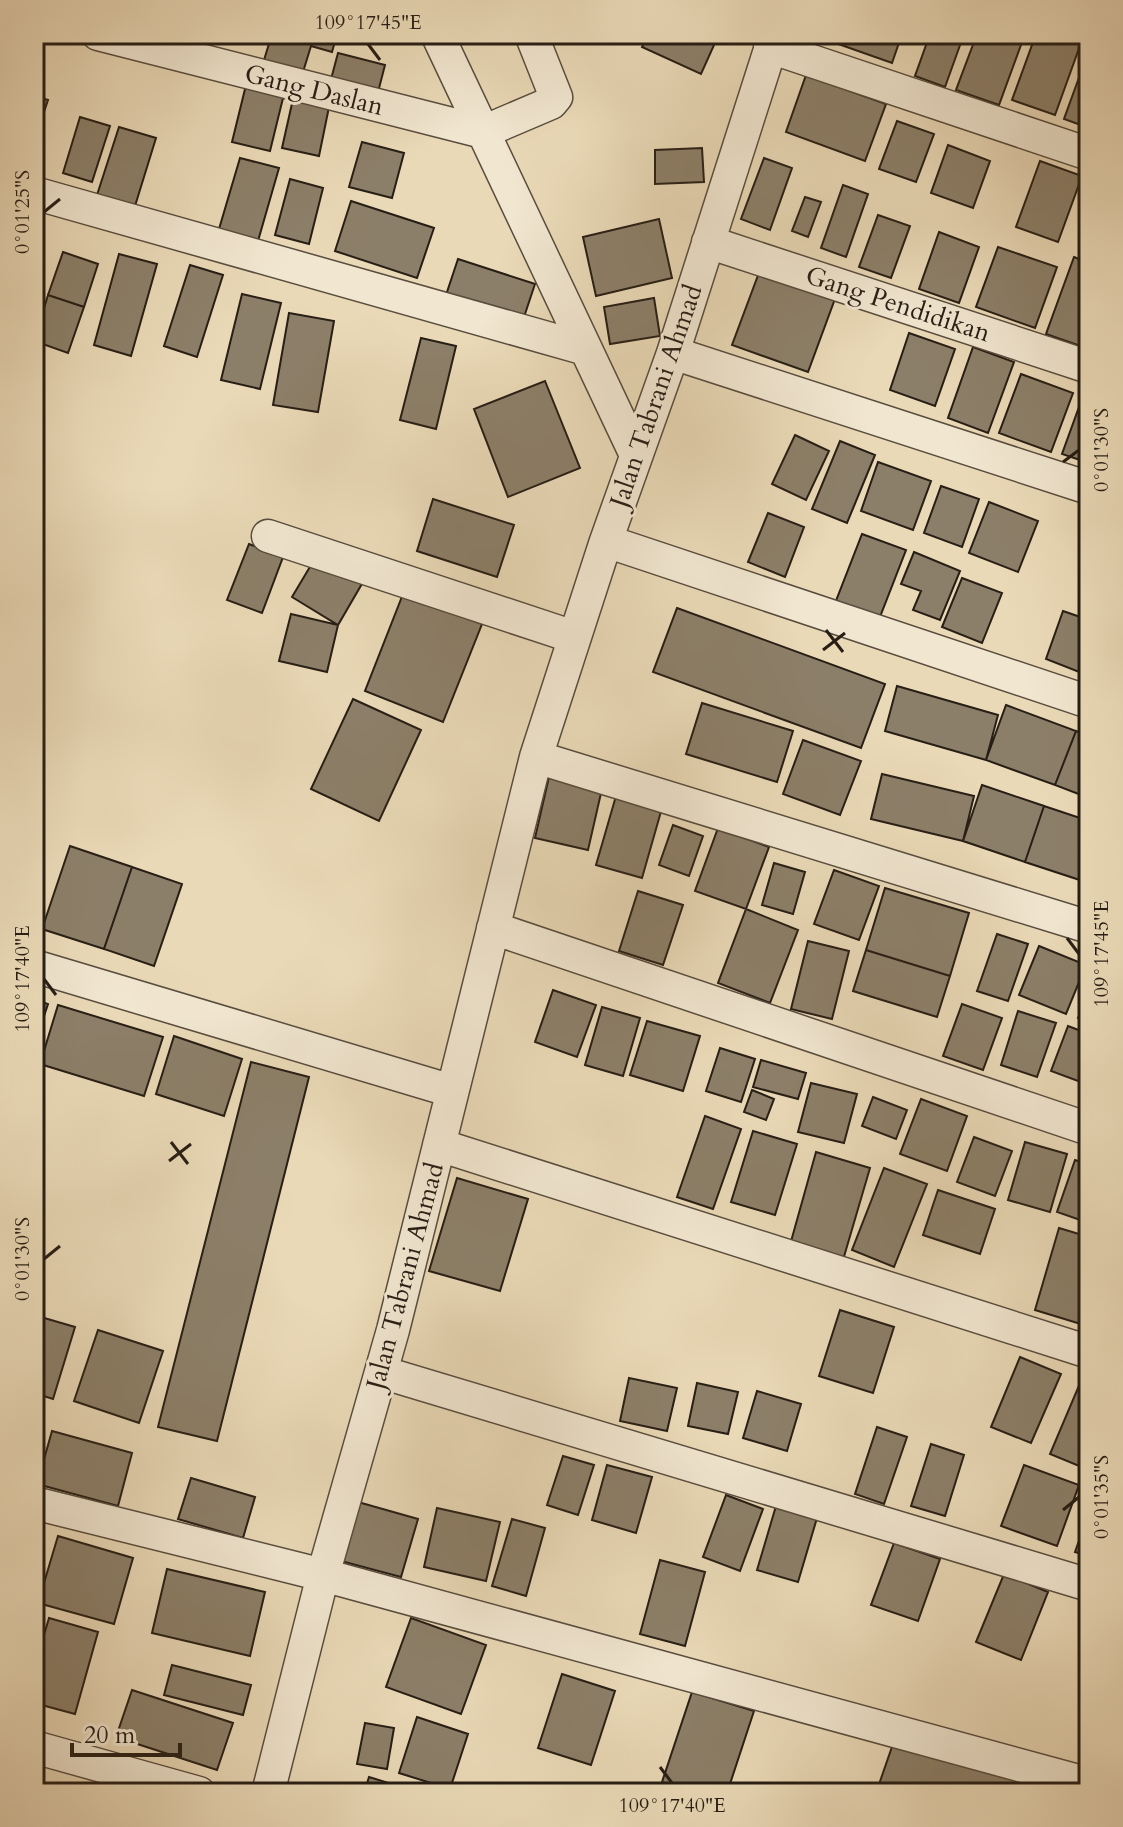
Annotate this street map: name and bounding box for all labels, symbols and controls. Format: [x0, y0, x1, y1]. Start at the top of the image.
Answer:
text: 109°17'45"E [315, 9, 421, 36]
street label: Gang Daslan [241, 56, 387, 124]
text: 0°01'25"S [9, 170, 36, 254]
street label: Gang Pendidikan [801, 258, 995, 350]
street label: Jalan Tabrani Ahmad [600, 280, 711, 516]
text: 0°01'30"S [1088, 408, 1115, 492]
text: 109°17'45"E [1088, 901, 1115, 1007]
text: 109°17'40"E [9, 926, 36, 1032]
street label: Jalan Tabrani Ahmad [357, 1159, 452, 1397]
text: 0°01'30"S [9, 1217, 36, 1301]
text: 0°01'35"S [1088, 1455, 1115, 1539]
scale bar [72, 1707, 180, 1757]
text: 20 m [84, 1719, 136, 1752]
text: 109°17'40"E [619, 1792, 725, 1819]

